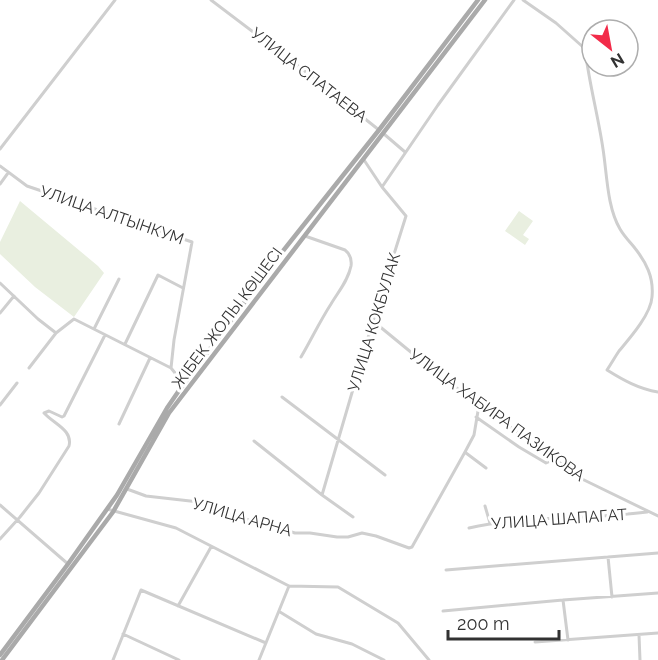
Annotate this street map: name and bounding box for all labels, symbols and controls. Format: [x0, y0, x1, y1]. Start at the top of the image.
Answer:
north arrow [580, 18, 640, 78]
street label: УЛИЦА СПАТАЕВА [247, 24, 371, 126]
text: N [607, 49, 628, 72]
street label: УЛИЦА АЛТЫНКУМ [38, 181, 186, 249]
street label: ЖІБЕК ЖОЛЫ КӨШЕСІ [168, 244, 286, 392]
street label: УЛИЦА КОКБУЛАК [344, 250, 404, 394]
street label: УЛИЦА ХАБИРА ПАЗИКОВА [405, 345, 589, 485]
street label: УЛИЦА АРНА [190, 494, 294, 540]
street label: УЛИЦА ШАПАГАТ [491, 505, 628, 533]
scale bar [448, 603, 559, 641]
text: 200 m [457, 613, 510, 634]

